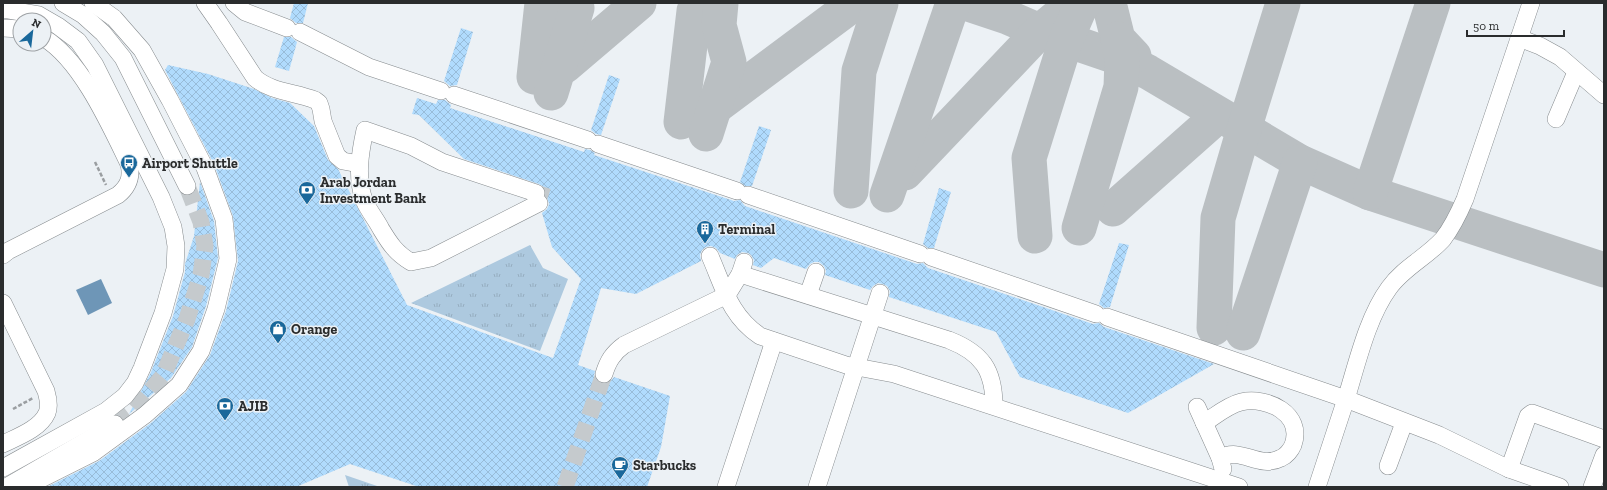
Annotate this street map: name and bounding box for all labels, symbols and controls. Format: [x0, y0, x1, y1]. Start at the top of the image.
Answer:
north arrow [12, 12, 52, 52]
scale bar [1467, 12, 1564, 38]
text: N [30, 16, 44, 32]
text: 50 m [1473, 19, 1500, 33]
bus stop icon: Airport Shuttle [119, 153, 139, 178]
place label: Airport Shuttle [142, 155, 238, 172]
place label: Arab Jordan Investment Bank [320, 174, 426, 207]
bank icon: Arab Jordan Investment Bank [297, 180, 317, 205]
building icon: Terminal [695, 219, 715, 244]
place label: Terminal [718, 221, 775, 238]
shop icon: Orange [268, 319, 288, 344]
place label: Orange [291, 321, 337, 338]
bank icon: AJIB [215, 396, 235, 421]
place label: AJIB [238, 398, 268, 415]
cafe icon: Starbucks [610, 455, 630, 480]
place label: Starbucks [633, 457, 697, 474]

